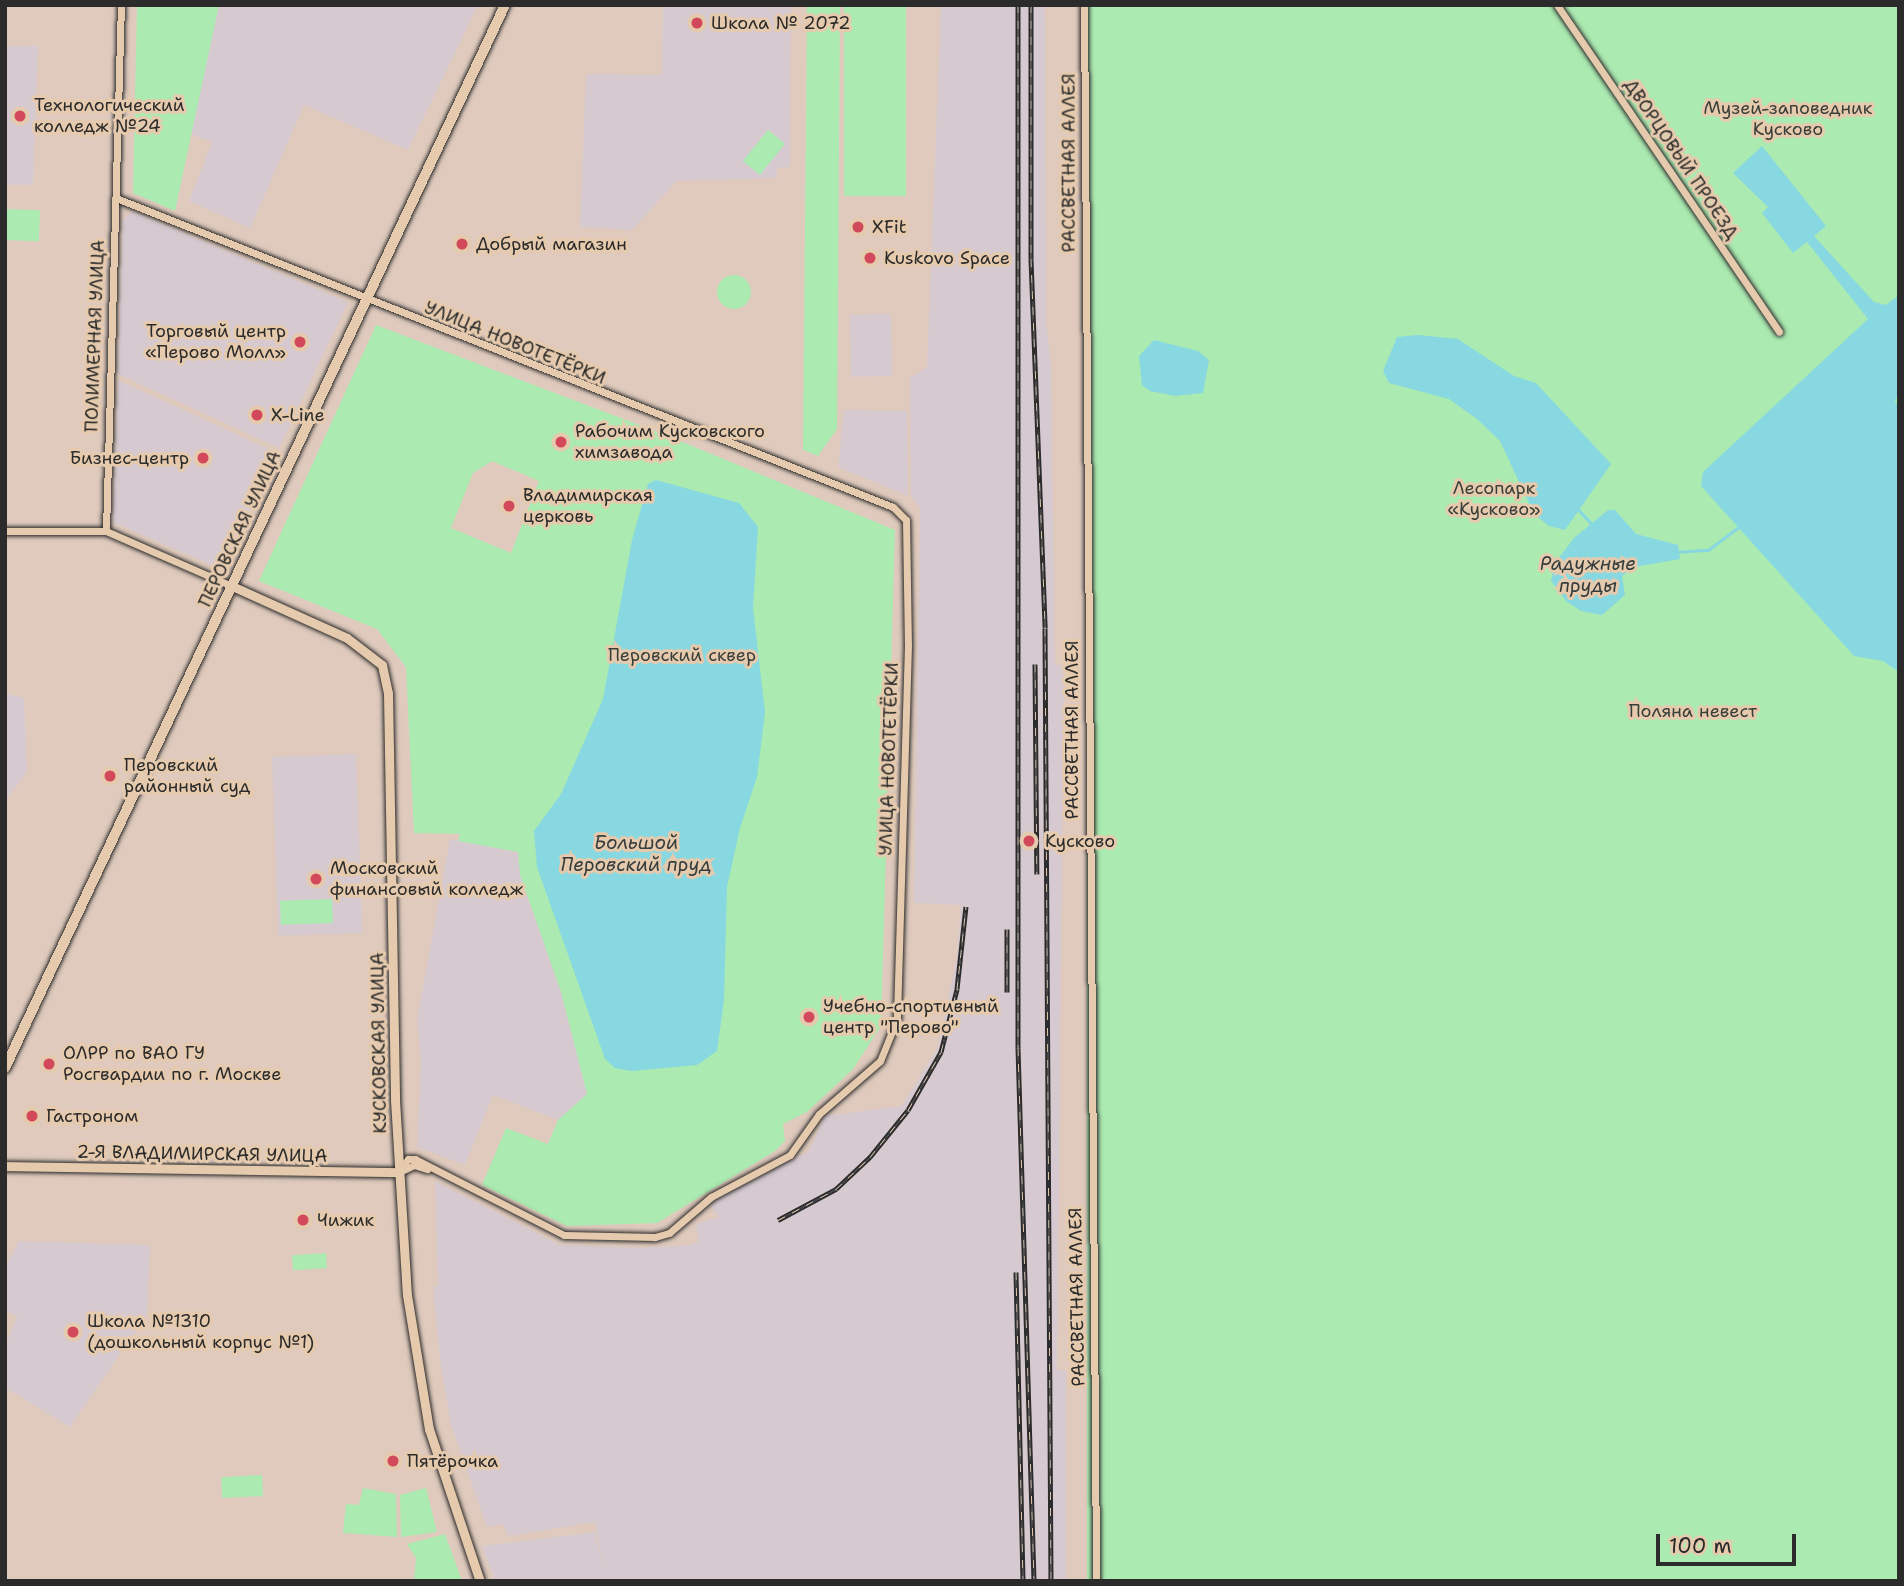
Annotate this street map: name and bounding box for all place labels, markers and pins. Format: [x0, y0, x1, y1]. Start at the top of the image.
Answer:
place label: Школа № 2072 [711, 12, 851, 34]
marker: Школа № 2072 [689, 15, 705, 31]
place label: Технологический колледж №24 [34, 95, 184, 138]
marker: Технологический колледж №24 [12, 108, 28, 124]
place label: XFit [872, 216, 907, 238]
marker: XFit [850, 219, 866, 235]
place label: Добрый магазин [476, 233, 627, 255]
marker: Добрый магазин [454, 236, 470, 252]
place label: Kuskovo Space [884, 247, 1010, 269]
marker: Kuskovo Space [862, 250, 878, 266]
place label: Торговый центр «Перово Молл» [145, 321, 286, 364]
marker: Торговый центр «Перово Молл» [292, 334, 308, 350]
place label: X-Line [271, 404, 325, 426]
marker: X-Line [249, 407, 265, 423]
place label: Рабочим Кусковского химзавода [575, 421, 765, 464]
marker: Рабочим Кусковского химзавода [553, 434, 569, 450]
place label: Бизнес-центр [69, 447, 189, 469]
marker: Бизнес-центр [195, 450, 211, 466]
place label: Владимирская церковь [523, 485, 653, 528]
marker: Владимирская церковь [501, 498, 517, 514]
place label: Перовский районный суд [124, 755, 250, 798]
marker: Перовский районный суд [102, 768, 118, 784]
place label: Кусково [1045, 830, 1115, 852]
marker: Кусково [1019, 831, 1039, 851]
place label: Московский финансовый колледж [330, 858, 523, 900]
marker: Московский финансовый колледж [308, 871, 324, 887]
place label: Учебно-спортивный центр "Перово" [823, 996, 999, 1038]
marker: Учебно-спортивный центр "Перово" [801, 1009, 817, 1025]
place label: ОЛРР по ВАО ГУ Росгвардии по г. Москве [63, 1043, 281, 1086]
marker: ОЛРР по ВАО ГУ Росгвардии по г. Москве [41, 1056, 57, 1072]
place label: Гастроном [46, 1105, 138, 1127]
marker: Гастроном [24, 1108, 40, 1124]
place label: Чижик [317, 1209, 374, 1231]
marker: Чижик [295, 1212, 311, 1228]
place label: Школа №1310 (дошкольный корпус №1) [87, 1311, 315, 1354]
marker: Школа №1310 (дошкольный корпус №1) [65, 1324, 81, 1340]
place label: Пятёрочка [407, 1450, 498, 1472]
marker: Пятёрочка [385, 1453, 401, 1469]

